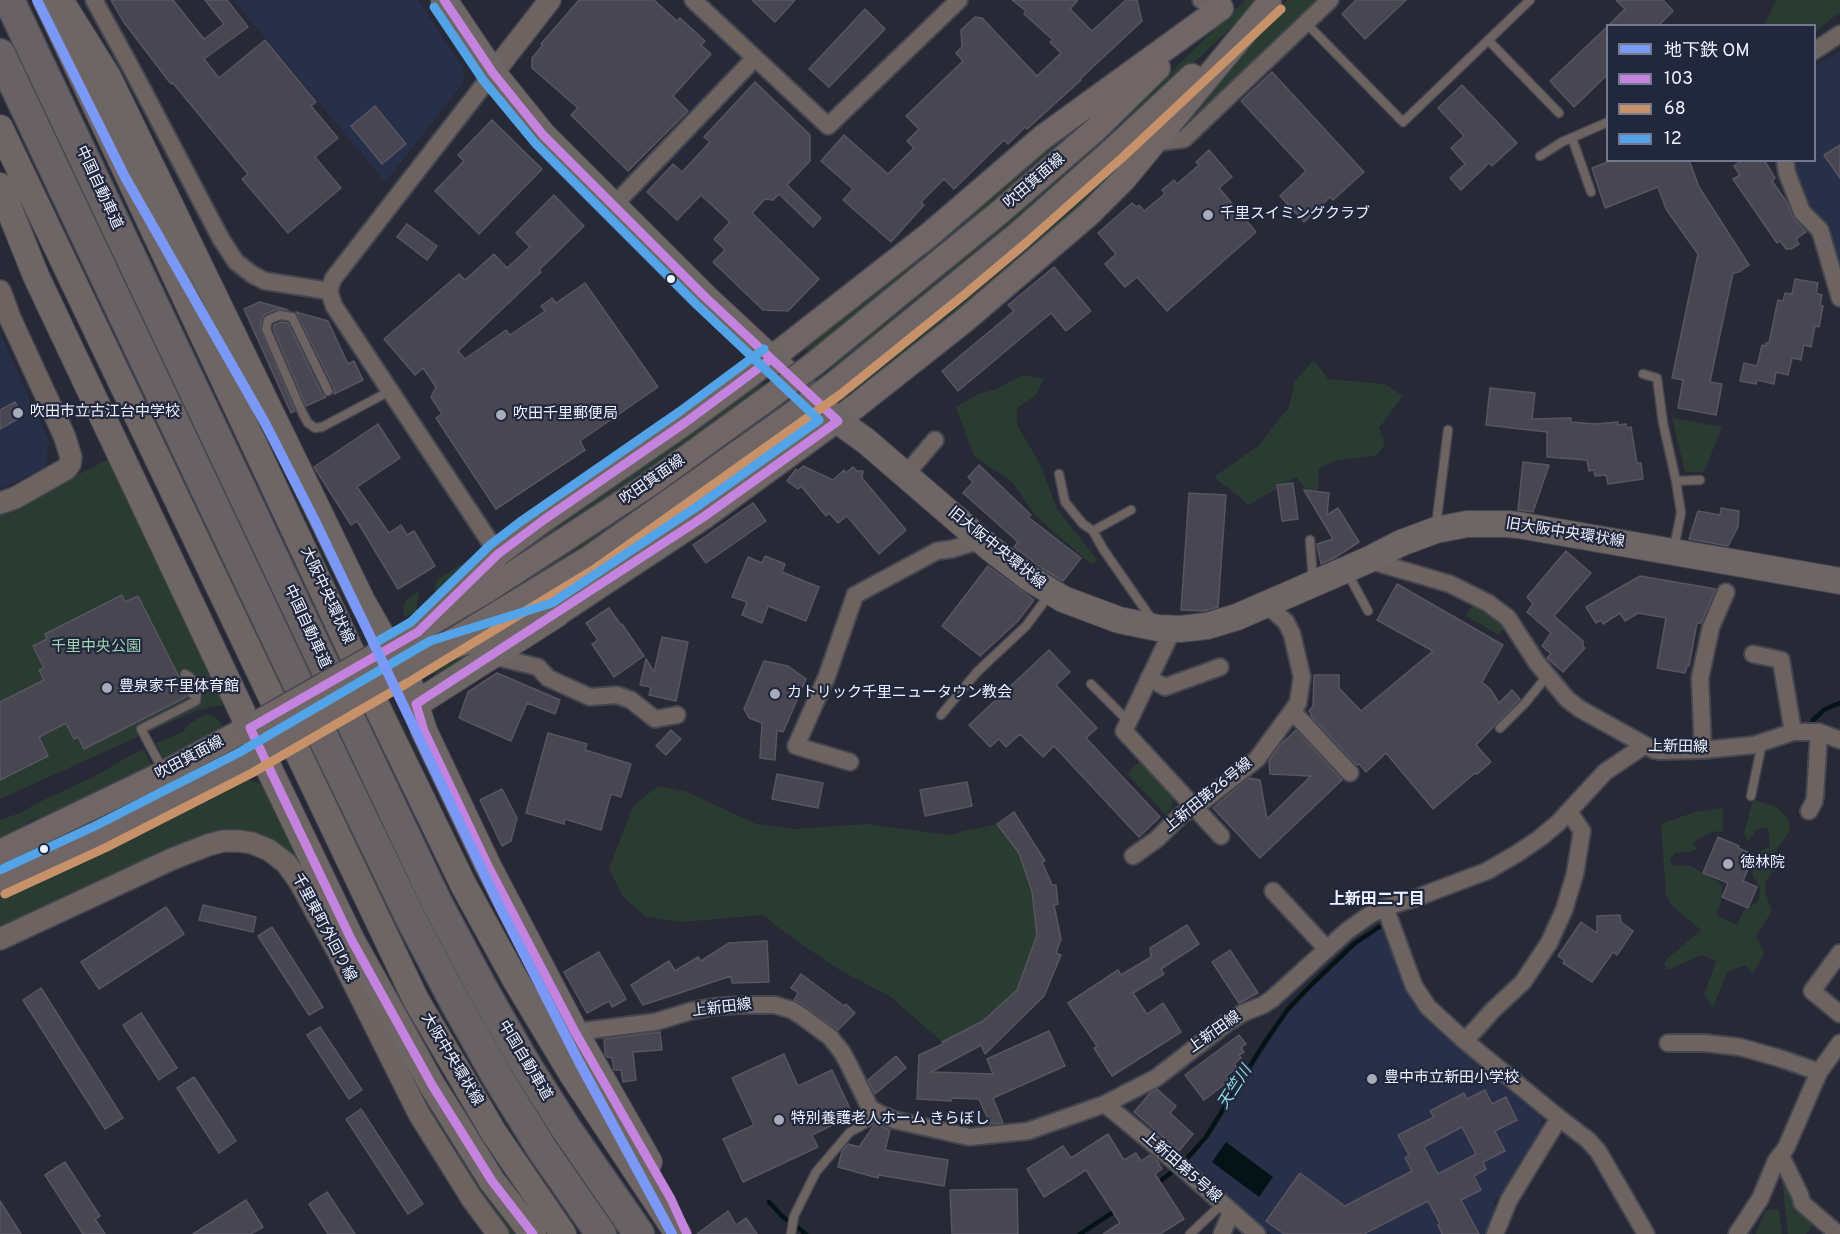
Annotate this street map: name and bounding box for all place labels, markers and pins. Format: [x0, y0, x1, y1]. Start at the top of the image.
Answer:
place label: 千里スイミングクラブ [1220, 206, 1370, 224]
marker: 千里スイミングクラブ [1201, 208, 1215, 222]
unlabelled marker [665, 273, 677, 285]
place label: 吹田市立古江台中学校 [30, 404, 180, 422]
marker: 吹田市立古江台中学校 [11, 406, 25, 420]
place label: 吹田千里郵便局 [513, 406, 618, 424]
marker: 吹田千里郵便局 [494, 408, 508, 422]
place label: 豊泉家千里体育館 [119, 679, 239, 697]
marker: 豊泉家千里体育館 [100, 681, 114, 695]
place label: カトリック千里ニュータウン教会 [787, 685, 1012, 703]
marker: カトリック千里ニュータウン教会 [768, 687, 782, 701]
unlabelled marker [38, 843, 50, 855]
place label: 徳林院 [1740, 855, 1785, 873]
marker: 徳林院 [1721, 857, 1735, 871]
place label: 豊中市立新田小学校 [1384, 1070, 1519, 1088]
marker: 豊中市立新田小学校 [1365, 1072, 1379, 1086]
place label: 特別養護老人ホーム きらぼし [791, 1111, 990, 1129]
marker: 特別養護老人ホーム きらぼし [772, 1113, 786, 1127]

